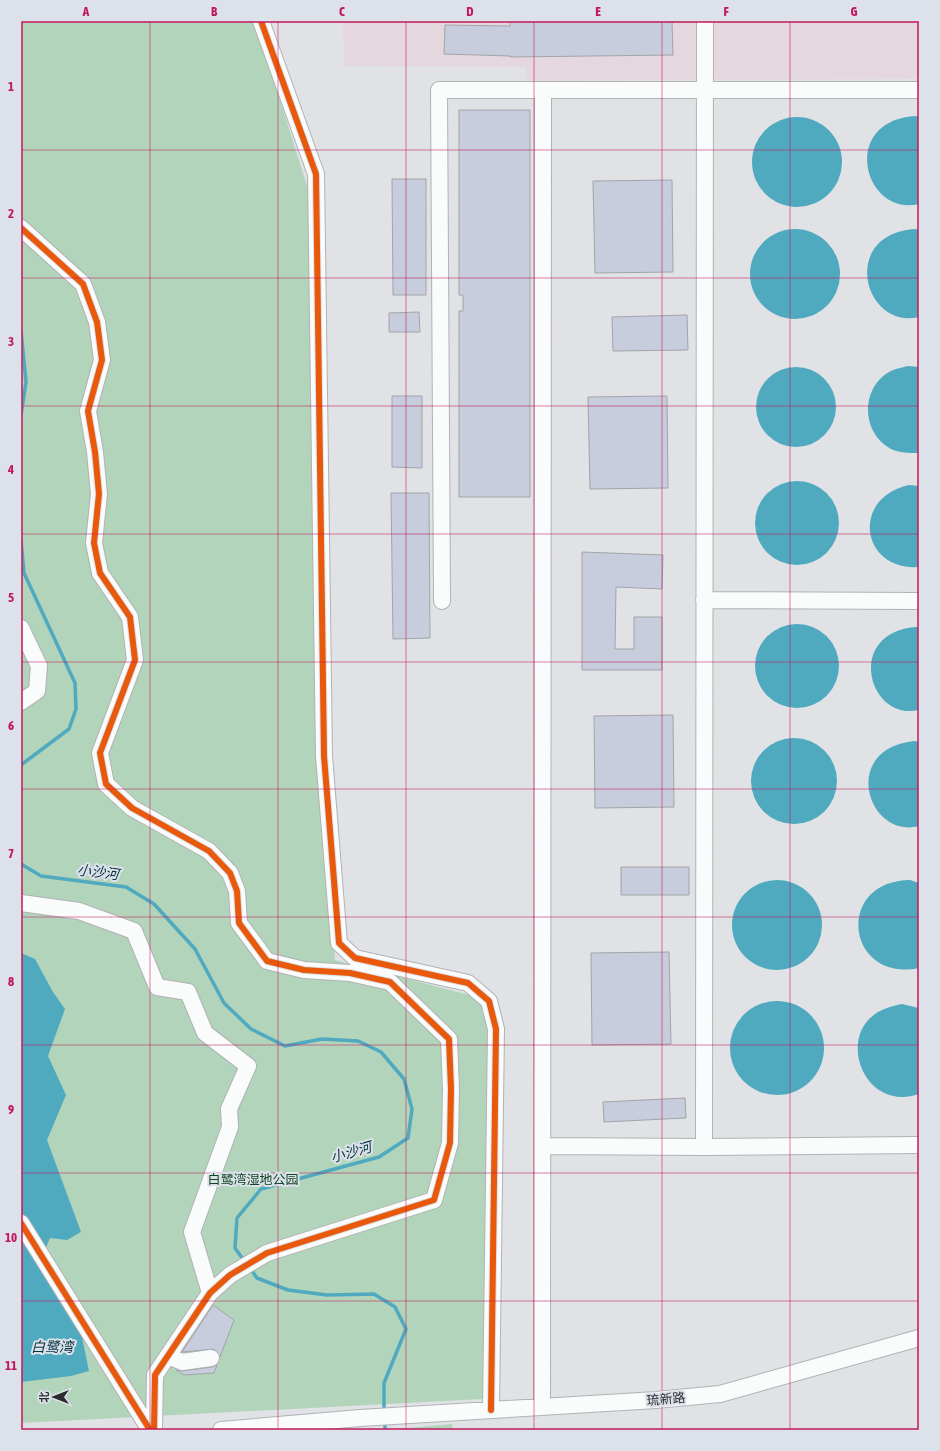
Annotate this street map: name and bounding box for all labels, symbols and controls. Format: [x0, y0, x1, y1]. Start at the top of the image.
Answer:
text: A [82, 4, 90, 19]
text: B [211, 4, 218, 19]
text: C [339, 4, 345, 19]
text: D [466, 4, 474, 19]
text: E [595, 4, 601, 19]
text: F [723, 4, 729, 19]
text: G [851, 4, 858, 19]
text: 1 [8, 79, 14, 94]
text: 2 [8, 206, 14, 221]
text: 3 [8, 334, 14, 349]
text: 4 [7, 462, 14, 477]
text: 5 [8, 590, 14, 605]
text: 6 [8, 718, 14, 733]
text: 7 [8, 846, 14, 861]
water label: 小沙河 [76, 862, 123, 883]
text: 8 [8, 974, 14, 989]
text: 9 [8, 1102, 14, 1117]
water label: 小沙河 [329, 1138, 376, 1165]
park label: 白鹭湾湿地公园 [207, 1172, 299, 1187]
text: 10 [5, 1230, 17, 1245]
water label: 白鹭湾 [31, 1339, 75, 1355]
text: 11 [5, 1358, 17, 1373]
north arrow [34, 1377, 74, 1417]
street label: 琉新路 [646, 1390, 686, 1408]
text: 北 [38, 1392, 50, 1403]

